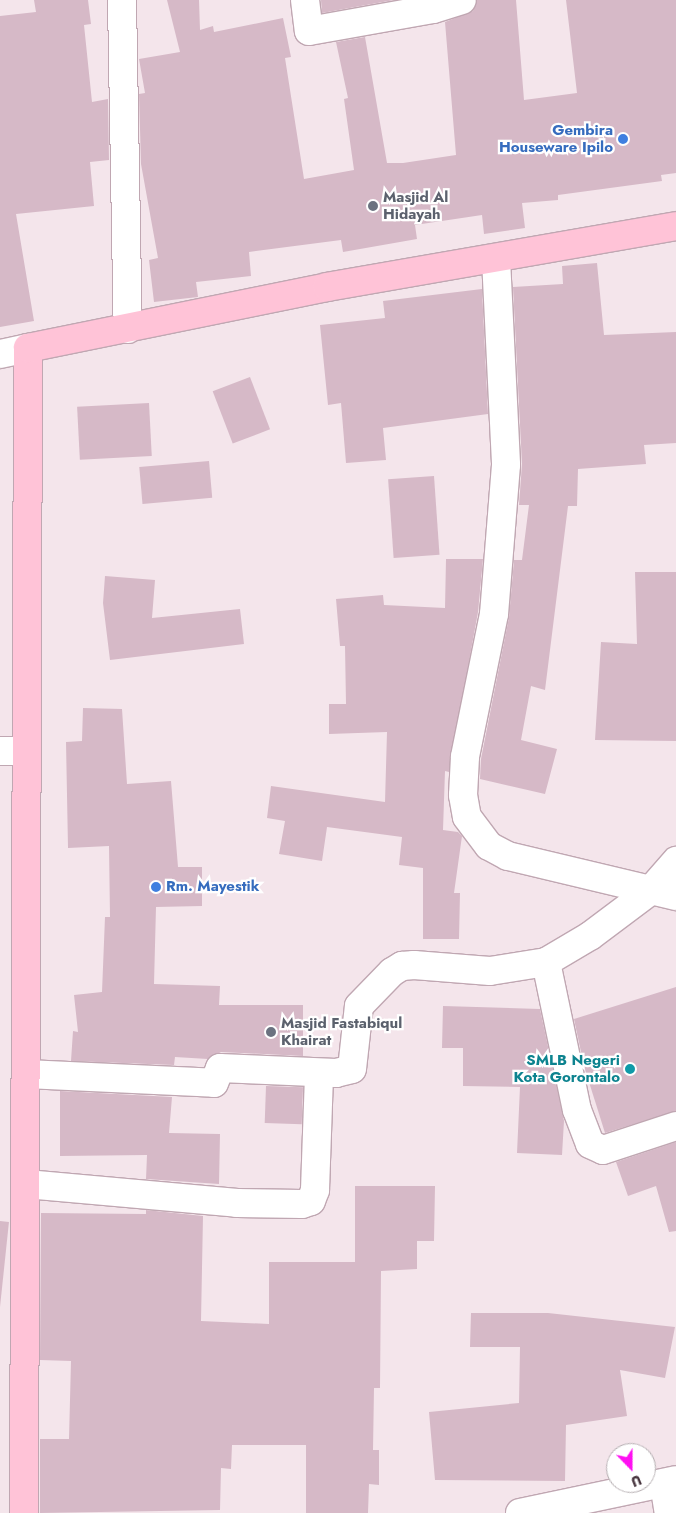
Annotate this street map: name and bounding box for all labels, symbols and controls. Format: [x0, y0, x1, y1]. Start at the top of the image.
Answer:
place label: Gembira Houseware Ipilo [499, 121, 613, 156]
marker: Gembira Houseware Ipilo [617, 133, 629, 145]
place label: Masjid Al Hidayah [383, 188, 448, 223]
marker: Masjid Al Hidayah [367, 200, 379, 212]
place label: Rm. Mayestik [166, 878, 259, 896]
marker: Rm. Mayestik [150, 881, 162, 893]
place label: Masjid Fastabiqul Khairat [281, 1014, 402, 1049]
marker: Masjid Fastabiqul Khairat [265, 1026, 277, 1038]
place label: SMLB Negeri Kota Gorontalo [514, 1051, 620, 1086]
marker: SMLB Negeri Kota Gorontalo [624, 1063, 636, 1075]
north arrow [606, 1443, 656, 1493]
text: U [628, 1470, 645, 1492]

